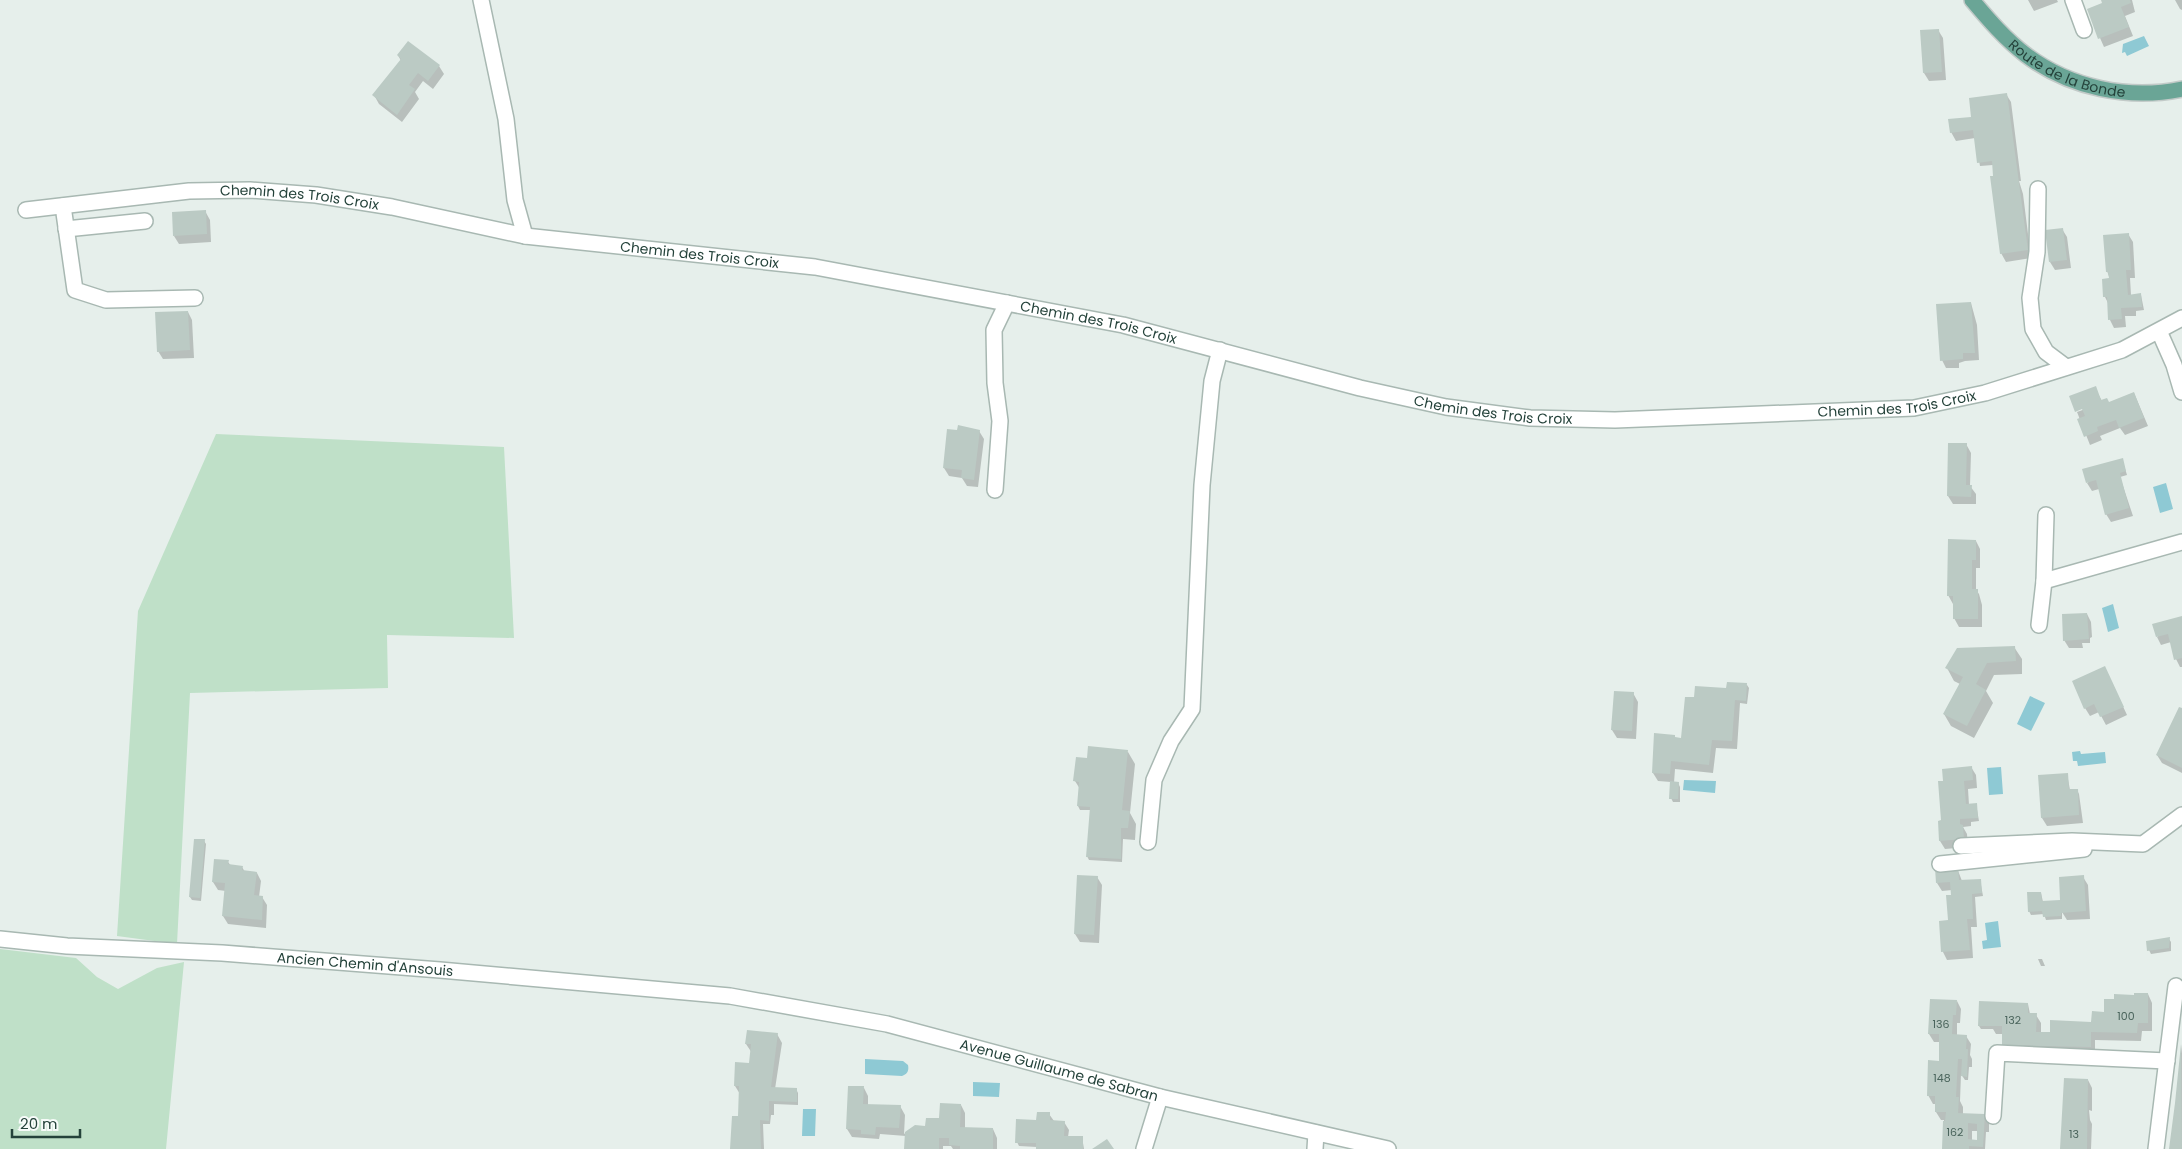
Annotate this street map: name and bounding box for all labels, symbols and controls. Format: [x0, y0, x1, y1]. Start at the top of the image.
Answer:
street label: Route de la Bonde [2004, 35, 2127, 102]
street label: Chemin des Trois Croix [220, 180, 381, 215]
street label: Chemin des Trois Croix [619, 236, 780, 273]
street label: Chemin des Trois Croix [1019, 296, 1179, 349]
street label: Chemin des Trois Croix [1817, 385, 1978, 422]
street label: Chemin des Trois Croix [1412, 390, 1573, 429]
street label: Ancien Chemin d'Ansouis [276, 947, 454, 981]
house number: 100 [2117, 1008, 2135, 1024]
house number: 132 [2005, 1012, 2021, 1028]
house number: 136 [1933, 1016, 1950, 1032]
street label: Avenue Guillaume de Sabran [958, 1034, 1161, 1106]
house number: 148 [1933, 1070, 1951, 1086]
scale bar [12, 1106, 80, 1138]
text: 20 m [20, 1113, 58, 1134]
house number: 162 [1947, 1124, 1963, 1140]
house number: 13 [2069, 1126, 2079, 1142]

